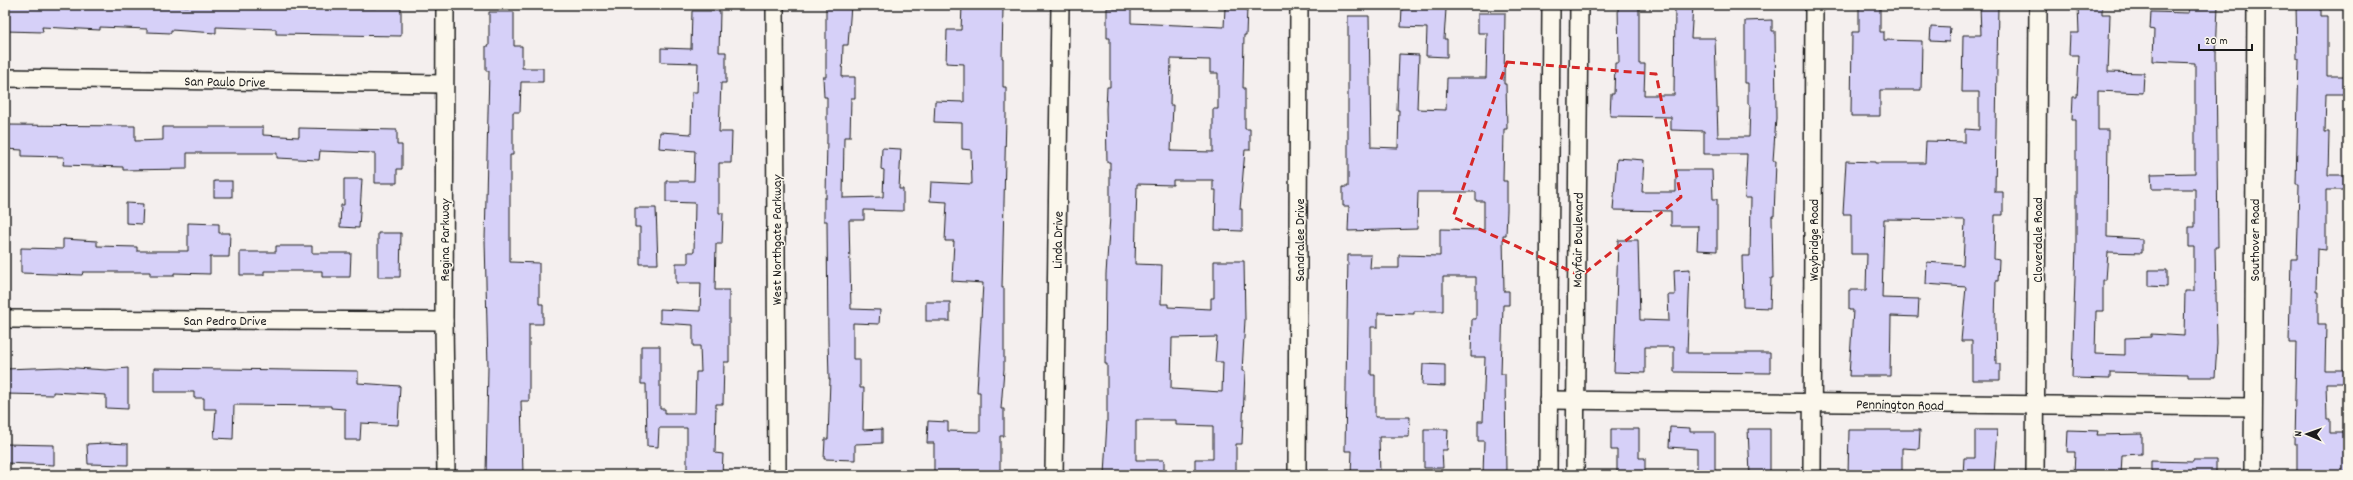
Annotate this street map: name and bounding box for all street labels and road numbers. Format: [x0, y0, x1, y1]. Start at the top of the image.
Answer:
street label: San Paulo Drive [184, 72, 266, 94]
street label: West Northgate Parkway [768, 174, 788, 305]
street label: Mayfair Boulevard [1568, 192, 1590, 288]
street label: Cloverdale Road [2029, 197, 2049, 283]
street label: Regina Parkway [436, 198, 456, 282]
street label: Sandralee Drive [1291, 198, 1311, 282]
street label: Waybridge Road [1805, 199, 1825, 281]
street label: Southover Road [2246, 199, 2266, 281]
street label: Linda Drive [1048, 211, 1070, 269]
street label: San Pedro Drive [183, 312, 267, 332]
street label: Pennington Road [1856, 395, 1944, 417]

